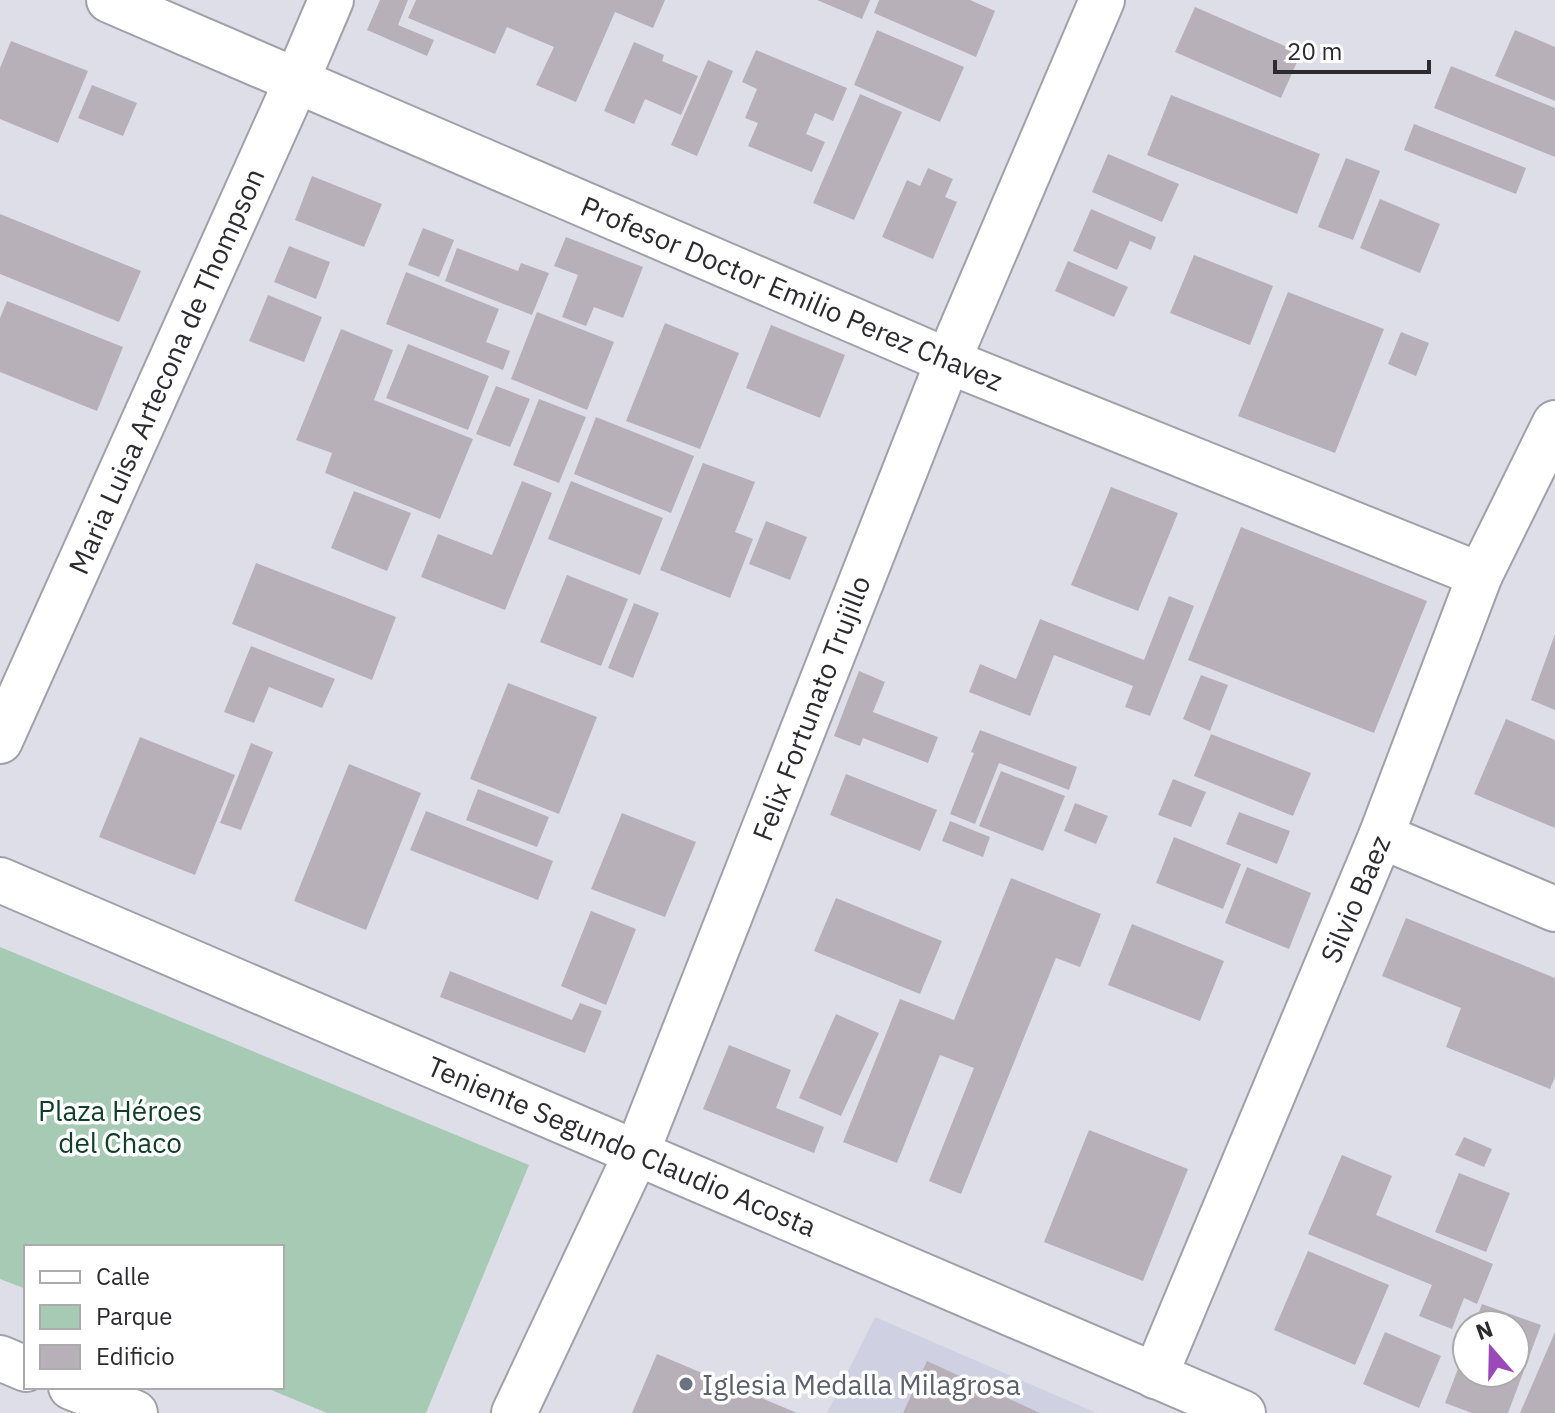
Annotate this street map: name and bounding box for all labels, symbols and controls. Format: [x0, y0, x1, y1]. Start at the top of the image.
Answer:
scale bar [1275, 24, 1429, 74]
text: 20 m [1287, 35, 1342, 67]
street label: Maria Luisa Artecona de Thompson [59, 162, 273, 580]
street label: Profesor Doctor Emilio Perez Chavez [575, 187, 1009, 399]
street label: Felix Fortunato Trujillo [743, 570, 879, 846]
street label: Silvio Baez [1312, 830, 1398, 968]
street label: Teniente Segundo Claudio Acosta [422, 1047, 822, 1245]
park label: Plaza Héroes del Chaco [38, 1092, 202, 1161]
legend [24, 1245, 284, 1389]
text: Calle [96, 1260, 150, 1292]
text: Parque [96, 1300, 173, 1332]
north arrow [1451, 1309, 1531, 1389]
text: N [1472, 1313, 1496, 1346]
text: Edificio [96, 1340, 175, 1372]
place label: Iglesia Medalla Milagrosa [702, 1366, 1021, 1403]
marker: Iglesia Medalla Milagrosa [677, 1375, 695, 1393]

